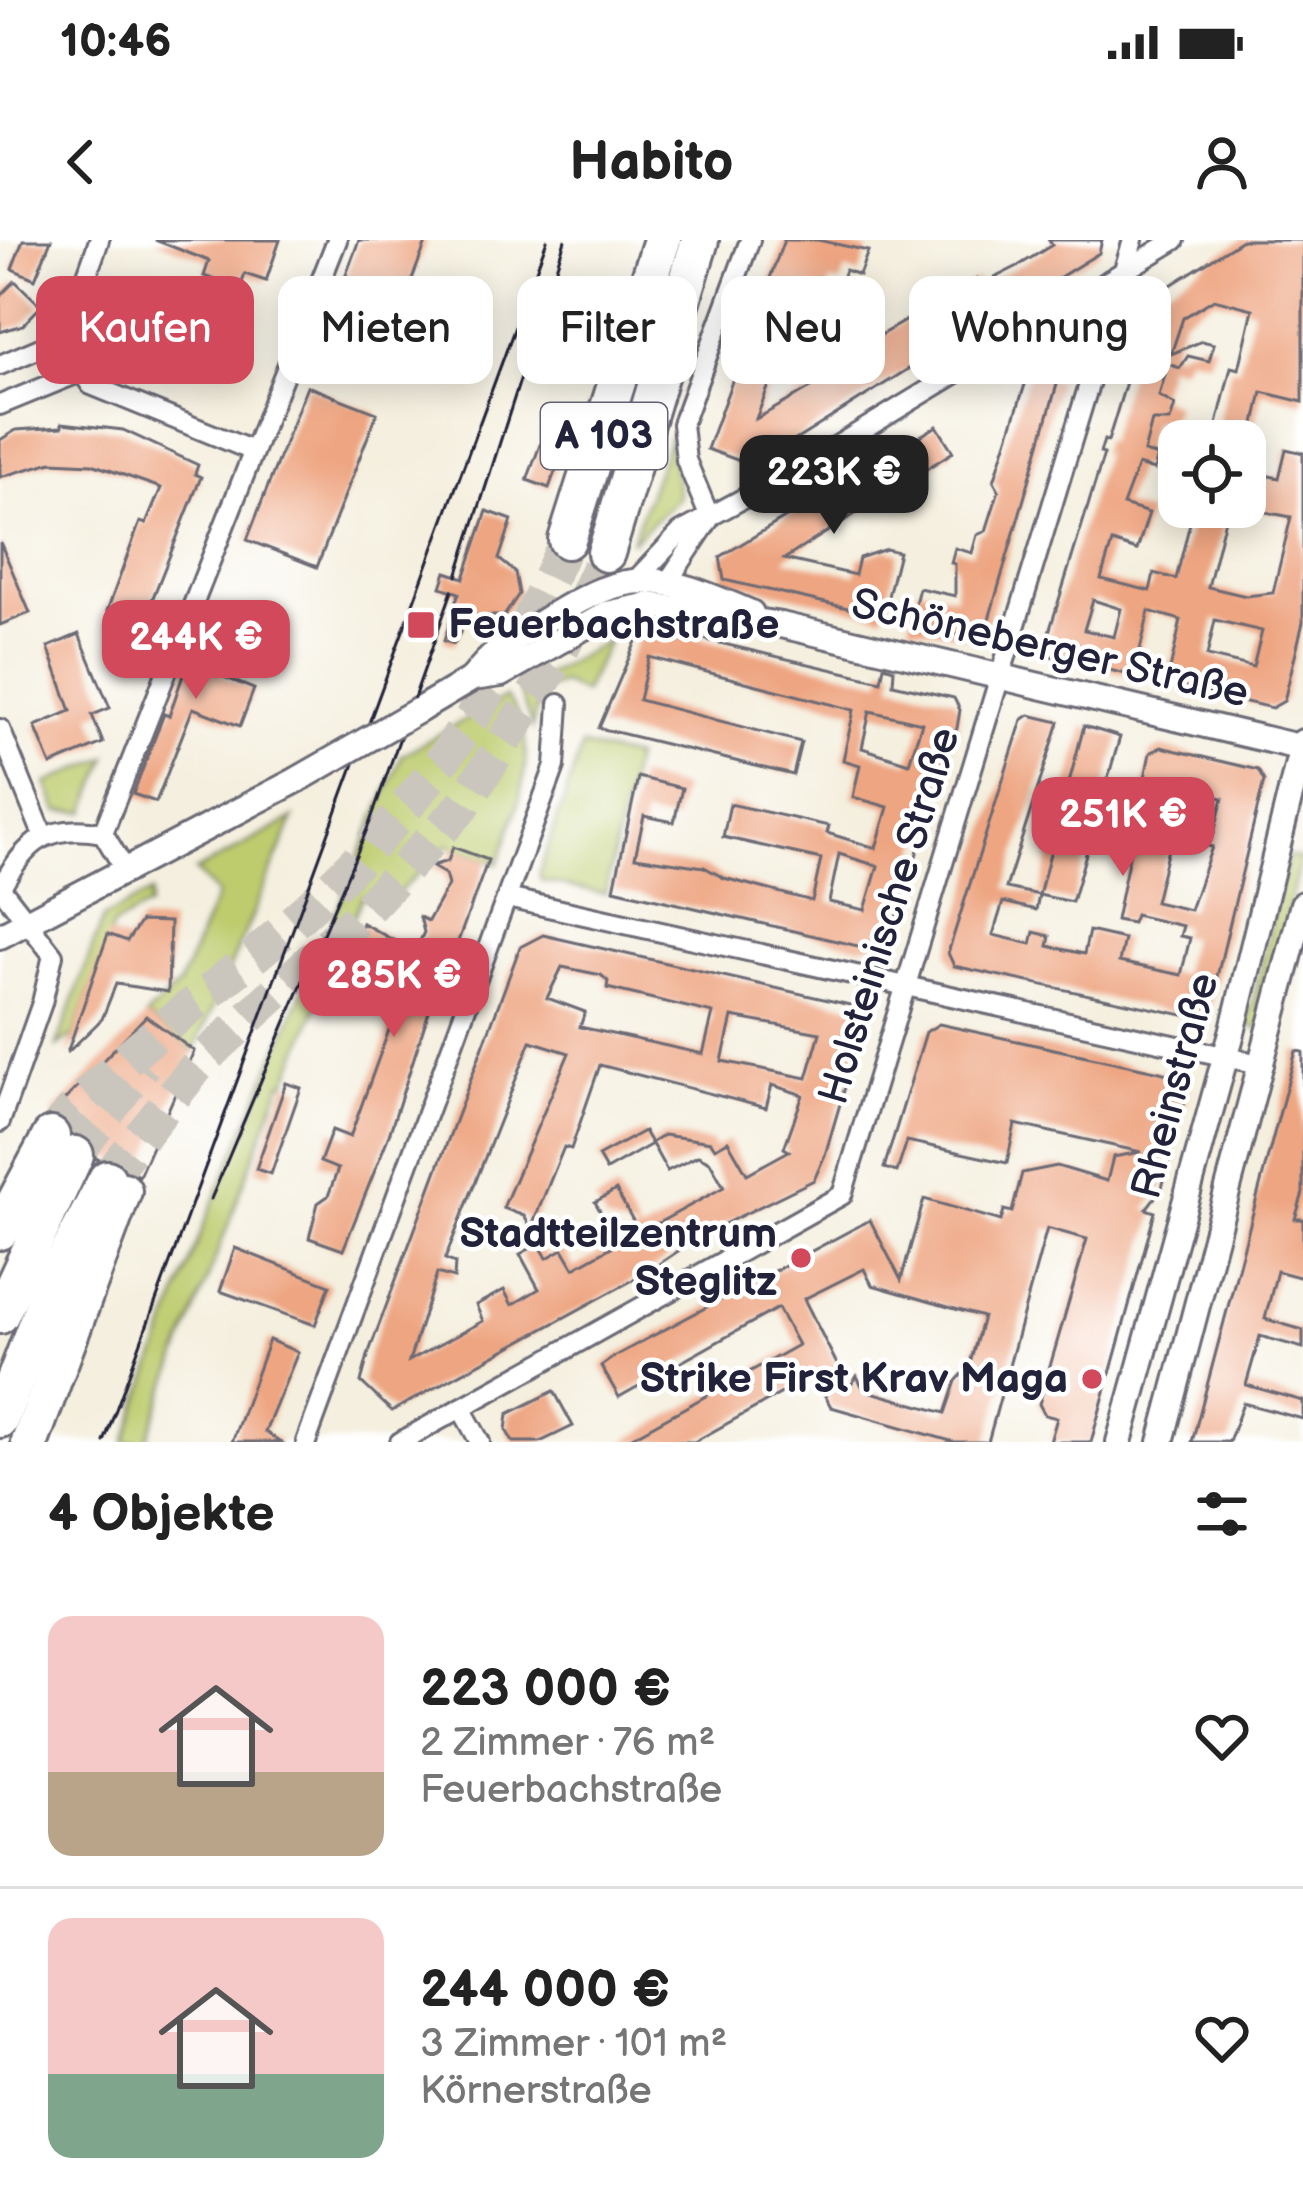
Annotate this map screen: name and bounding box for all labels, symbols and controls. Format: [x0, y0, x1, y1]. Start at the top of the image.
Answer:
text: 10:46 [60, 15, 172, 70]
icon: back [48, 129, 114, 195]
icon: person [1189, 129, 1255, 195]
text: Habito [570, 130, 733, 195]
chip: Kaufen [36, 276, 254, 384]
chip: Mieten [278, 276, 493, 384]
chip: Filter [517, 276, 697, 384]
chip: Neu [721, 276, 885, 384]
chip: Wohnung [909, 276, 1171, 384]
road number: A 103 [541, 403, 667, 469]
map controls [1158, 420, 1266, 528]
button: locate [1158, 420, 1266, 528]
pin: 223K € [736, 435, 932, 537]
text: 223K € [767, 450, 901, 497]
street label: Schöneberger Straße [847, 579, 1253, 719]
pin: 244K € [98, 600, 294, 702]
place label: Feuerbachstraße [448, 600, 779, 651]
marker: Feuerbachstraße [405, 609, 437, 641]
text: 244K € [129, 615, 263, 662]
street label: Holsteinische Straße [808, 722, 972, 1110]
pin: 251K € [1025, 777, 1221, 879]
text: 251K € [1059, 792, 1187, 839]
pin: 285K € [296, 938, 492, 1040]
text: 285K € [326, 953, 462, 1000]
street label: Rheinstraße [1121, 968, 1231, 1204]
place label: Stadtteilzentrum Steglitz [460, 1209, 777, 1308]
marker: Stadtteilzentrum Steglitz [788, 1245, 814, 1271]
place label: Strike First Krav Maga [640, 1354, 1068, 1405]
marker: Strike First Krav Maga [1079, 1366, 1105, 1392]
icon: filters [1189, 1481, 1255, 1547]
text: 4 Objekte [48, 1484, 275, 1545]
text: 223 000 € [420, 1659, 671, 1720]
icon: home [144, 1664, 288, 1808]
icon: heart [1189, 1703, 1255, 1769]
text: 2 Zimmer · 76 m² [420, 1720, 715, 1767]
text: Feuerbachstraße [420, 1767, 722, 1814]
text: 244 000 € [420, 1960, 670, 2021]
icon: home [144, 1966, 288, 2110]
icon: heart [1189, 2005, 1255, 2071]
text: 3 Zimmer · 101 m² [420, 2021, 727, 2068]
text: Körnerstraße [420, 2068, 652, 2115]

